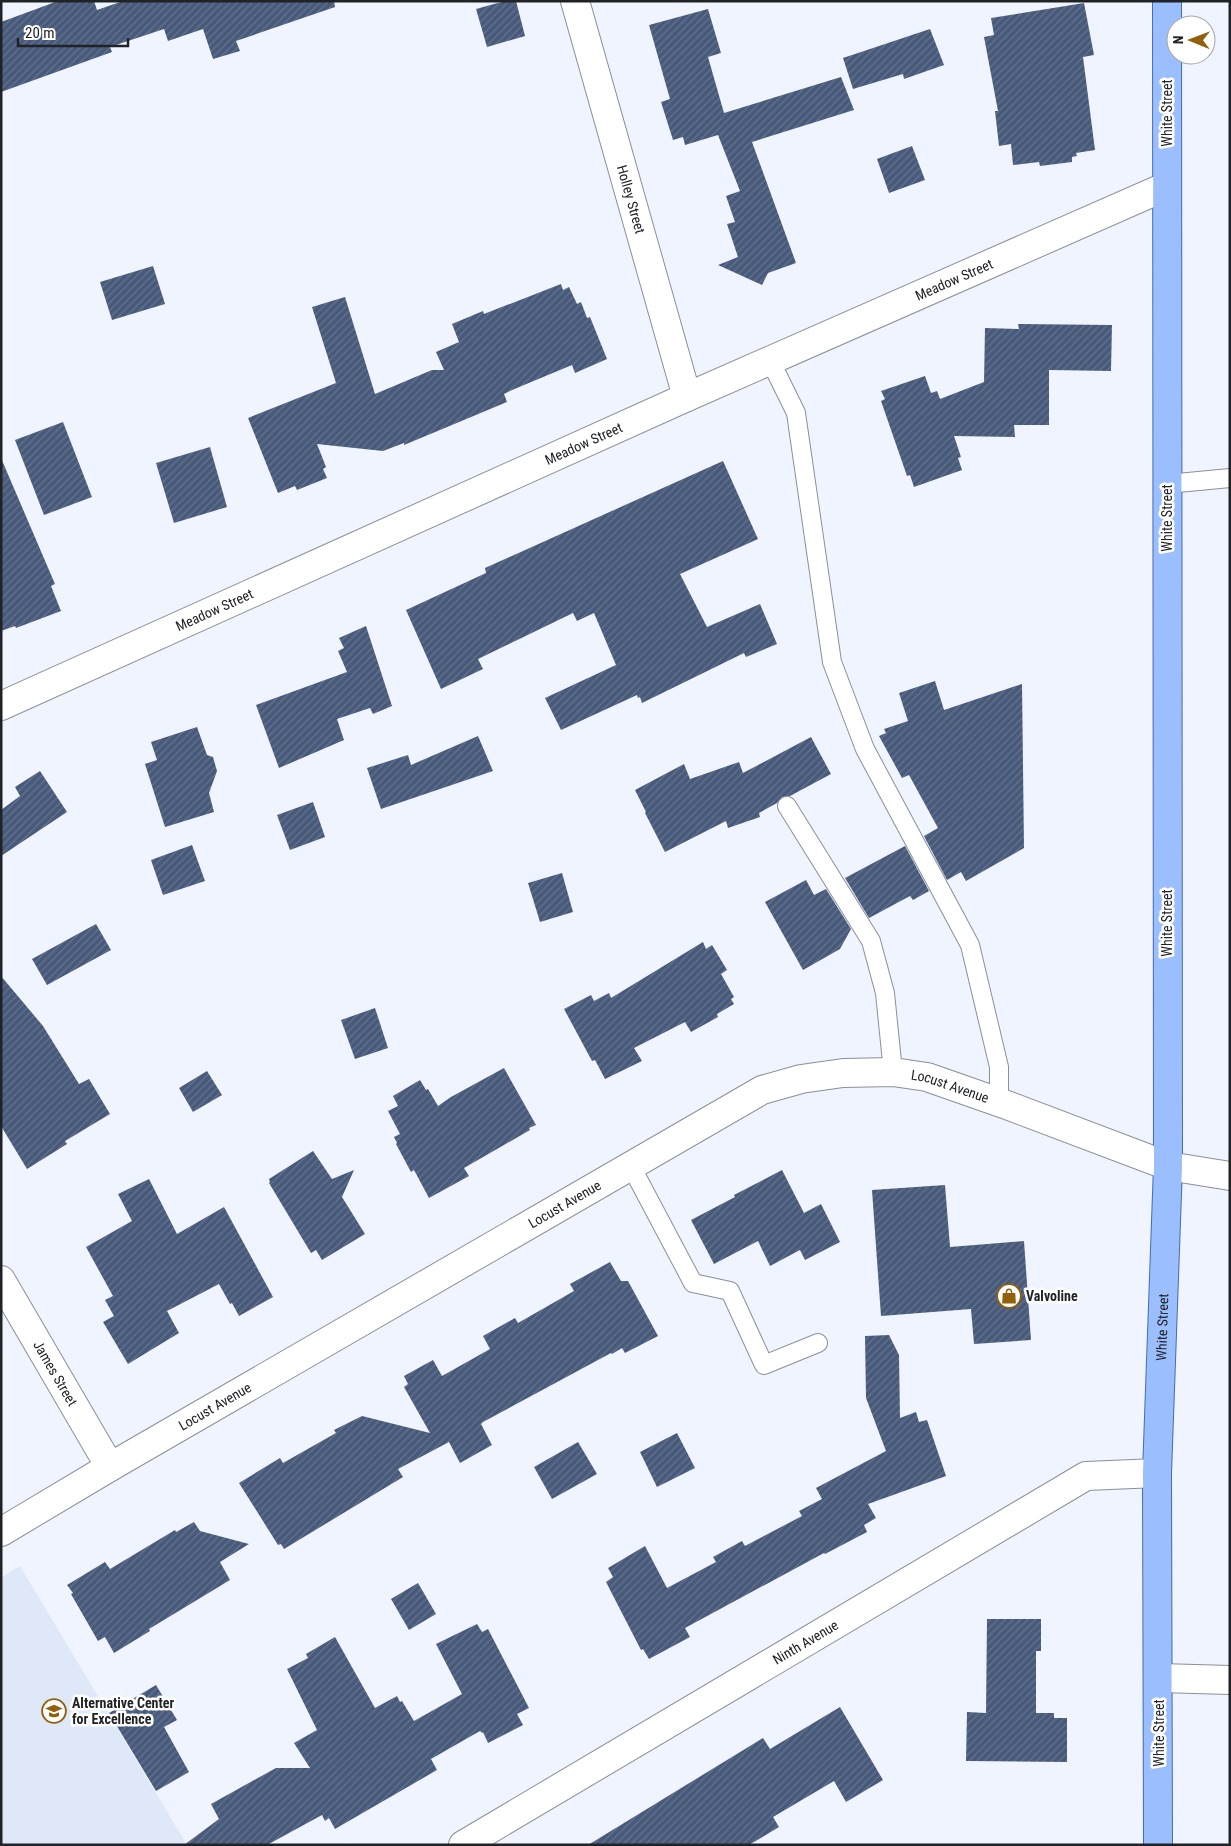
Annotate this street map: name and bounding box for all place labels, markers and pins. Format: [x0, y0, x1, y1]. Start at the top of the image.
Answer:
shop icon: Valvoline [996, 1283, 1022, 1309]
place label: Valvoline [1026, 1288, 1078, 1304]
place label: Alternative Center for Excellence [72, 1695, 175, 1727]
school or university icon: Alternative Center for Excellence [41, 1698, 67, 1724]

